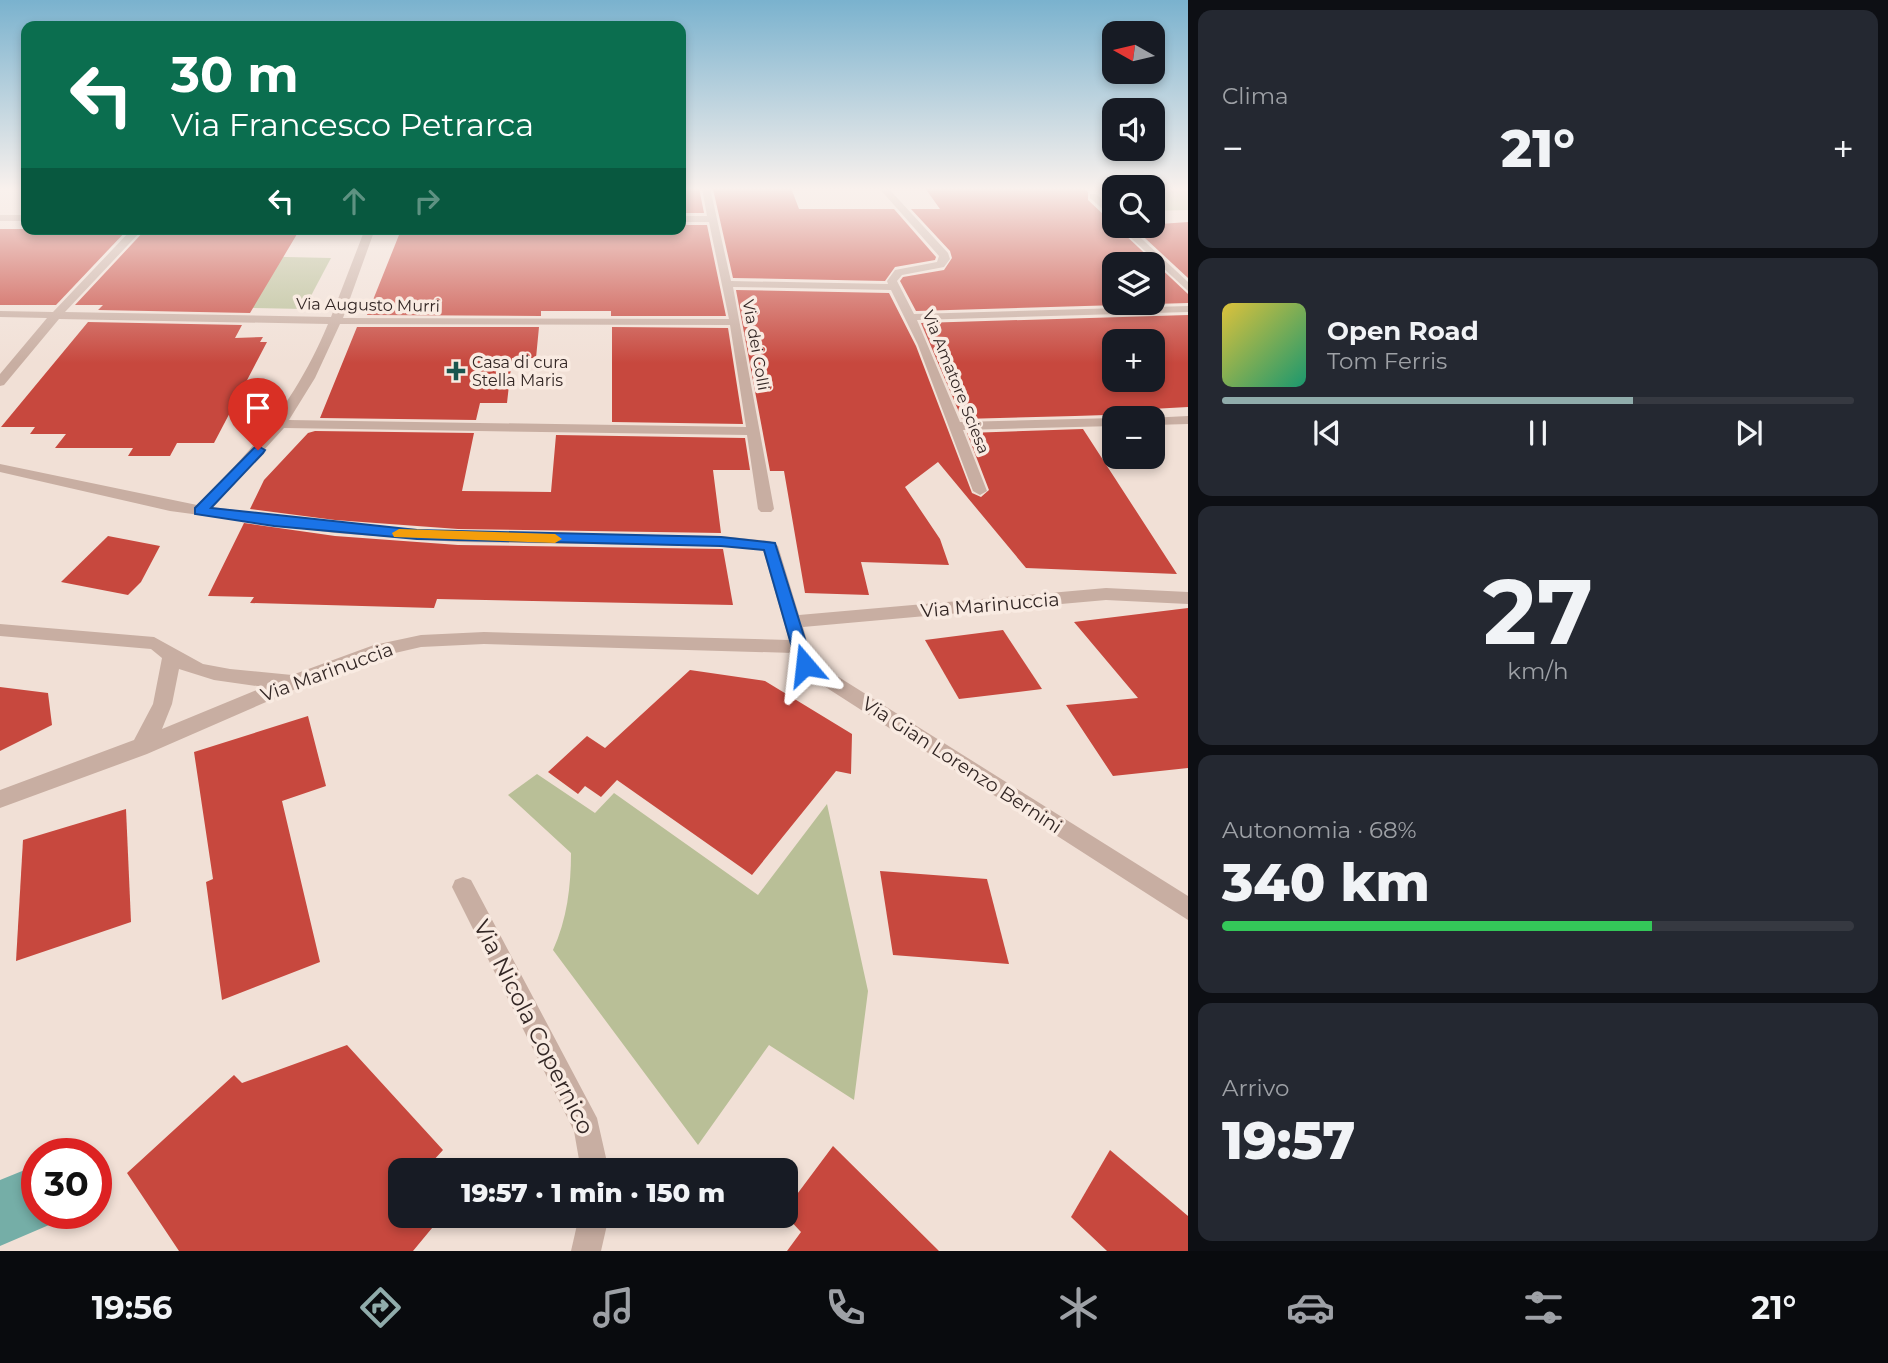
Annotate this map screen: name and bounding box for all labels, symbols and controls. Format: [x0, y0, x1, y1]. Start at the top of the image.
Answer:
north arrow [1102, 21, 1166, 84]
map controls [1102, 21, 1165, 469]
text: 30 m [171, 45, 299, 104]
icon: left [56, 49, 147, 140]
text: Clima [1222, 82, 1289, 110]
button: sound [1102, 98, 1165, 161]
text: Via Francesco Petrarca [171, 105, 534, 144]
text: 21° [1501, 117, 1575, 180]
text: − [1222, 125, 1244, 172]
text: + [1832, 125, 1854, 172]
button: search [1102, 175, 1165, 238]
icon: left [262, 182, 300, 220]
icon: ahead [335, 182, 373, 220]
icon: right [408, 182, 446, 220]
button: layers [1102, 252, 1165, 315]
street label: Via Augusto Murri [296, 294, 440, 316]
street label: Via dei Colli [739, 298, 773, 392]
street label: Via Amatore Sciesa [919, 308, 993, 456]
text: Open Road [1327, 315, 1479, 347]
button: + [1102, 329, 1165, 392]
text: Tom Ferris [1327, 347, 1447, 375]
place label: Casa di cura Stella Maris [472, 353, 568, 390]
marker: Casa di cura Stella Maris [446, 361, 466, 381]
pin [228, 378, 288, 450]
icon: arrive [239, 389, 277, 427]
button: − [1102, 406, 1165, 469]
icon: previous [1308, 414, 1346, 452]
icon: pause [1519, 414, 1557, 452]
icon: next [1730, 414, 1768, 452]
text: 27 [1483, 556, 1593, 667]
street label: Via Marinuccia [920, 587, 1060, 623]
position arrow [768, 628, 842, 702]
street label: Via Marinuccia [258, 637, 396, 707]
text: km/h [1507, 657, 1569, 685]
street label: Via Gian Lorenzo Bernini [858, 692, 1066, 838]
text: Autonomia · 68% [1222, 816, 1417, 844]
text: 340 km [1222, 851, 1430, 914]
street label: Via Nicola Copernico [468, 915, 600, 1139]
text: Arrivo [1222, 1074, 1289, 1102]
text: 19:57 [1222, 1109, 1355, 1172]
speed limit sign: 30 [21, 1138, 112, 1229]
text: 19:57 · 1 min · 150 m [461, 1177, 725, 1209]
icon: directions [356, 1283, 405, 1332]
icon: music [589, 1283, 638, 1332]
icon: phone [821, 1283, 870, 1332]
icon: climate [1054, 1283, 1103, 1332]
icon: car [1286, 1283, 1335, 1332]
icon: filters [1519, 1283, 1568, 1332]
text: 19:56 [92, 1288, 173, 1327]
text: 21° [1751, 1288, 1796, 1327]

